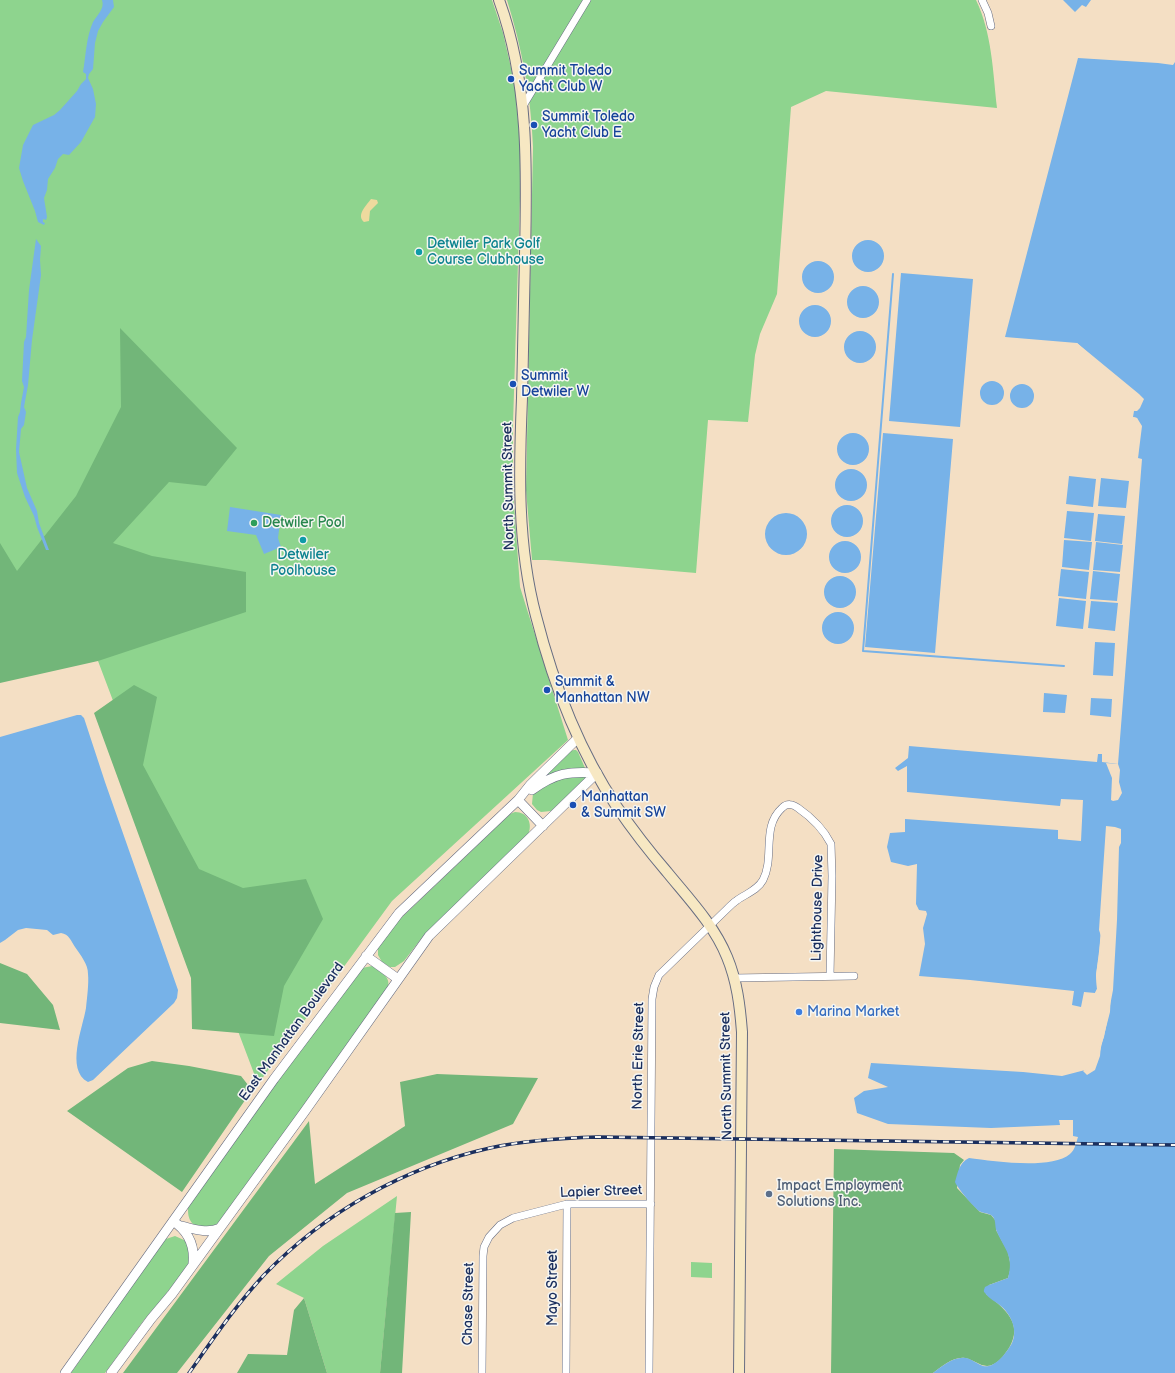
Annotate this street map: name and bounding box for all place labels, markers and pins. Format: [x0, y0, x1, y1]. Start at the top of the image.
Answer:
place label: Summit Toledo Yacht Club W [519, 63, 612, 96]
marker: Summit Toledo Yacht Club W [506, 74, 516, 84]
place label: Summit Toledo Yacht Club E [542, 109, 635, 142]
marker: Summit Toledo Yacht Club E [529, 120, 539, 130]
place label: Detwiler Park Golf Course Clubhouse [427, 236, 544, 268]
marker: Detwiler Park Golf Course Clubhouse [414, 247, 424, 257]
place label: Summit Detwiler W [521, 368, 589, 400]
marker: Summit Detwiler W [508, 379, 518, 389]
place label: Detwiler Pool [262, 515, 345, 531]
marker: Detwiler Pool [249, 518, 259, 528]
marker: Detwiler Poolhouse [298, 535, 308, 545]
place label: Detwiler Poolhouse [270, 547, 336, 580]
place label: Summit & Manhattan NW [555, 674, 650, 706]
marker: Summit & Manhattan NW [542, 685, 552, 695]
place label: Manhattan & Summit SW [581, 789, 666, 822]
marker: Manhattan & Summit SW [568, 800, 578, 810]
place label: Marina Market [807, 1004, 899, 1020]
marker: Marina Market [794, 1007, 804, 1017]
place label: Impact Employment Solutions Inc. [777, 1178, 903, 1210]
marker: Impact Employment Solutions Inc. [764, 1189, 774, 1199]

